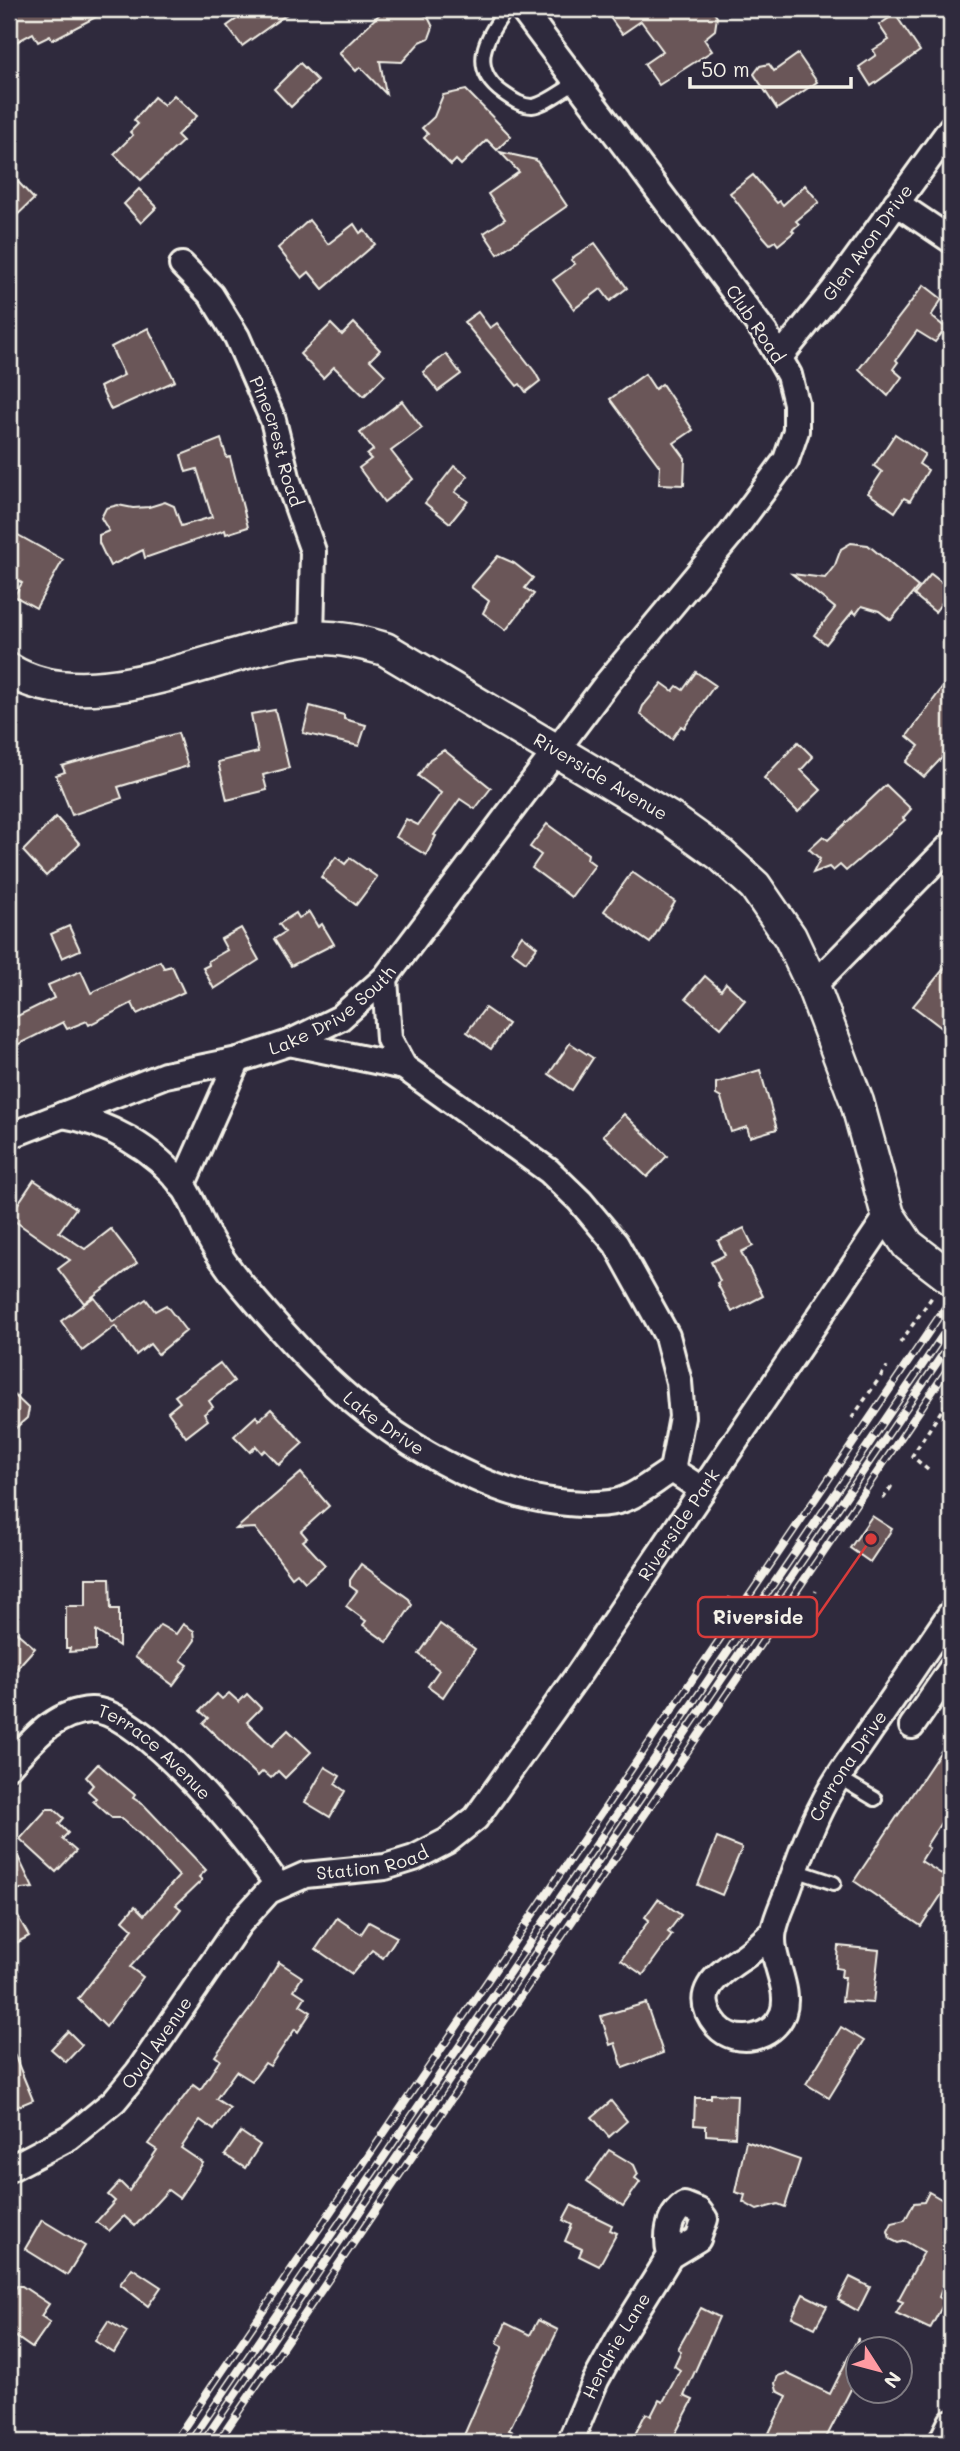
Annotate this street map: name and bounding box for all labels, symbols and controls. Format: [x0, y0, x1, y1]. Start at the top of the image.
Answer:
scale bar [690, 46, 852, 90]
text: 50 m [701, 55, 750, 82]
street label: Glen Avon Drive [817, 179, 917, 306]
street label: Club Road [721, 280, 791, 367]
street label: Pinecrest Road [244, 372, 309, 510]
street label: Riverside Avenue [529, 727, 672, 825]
street label: Lake Drive South [265, 961, 401, 1060]
street label: Lake Drive [339, 1385, 429, 1460]
street label: Riverside Park [632, 1464, 725, 1585]
callout: Riverside [698, 1597, 817, 1637]
text: Riverside [713, 1604, 803, 1629]
street label: Terrace Avenue [95, 1698, 217, 1805]
street label: Carrona Drive [803, 1705, 892, 1825]
street label: Station Road [315, 1840, 432, 1885]
street label: Oval Avenue [116, 1992, 197, 2094]
street label: Hendrie Lane [576, 2288, 655, 2402]
north arrow [844, 2336, 914, 2406]
text: N [879, 2367, 908, 2393]

